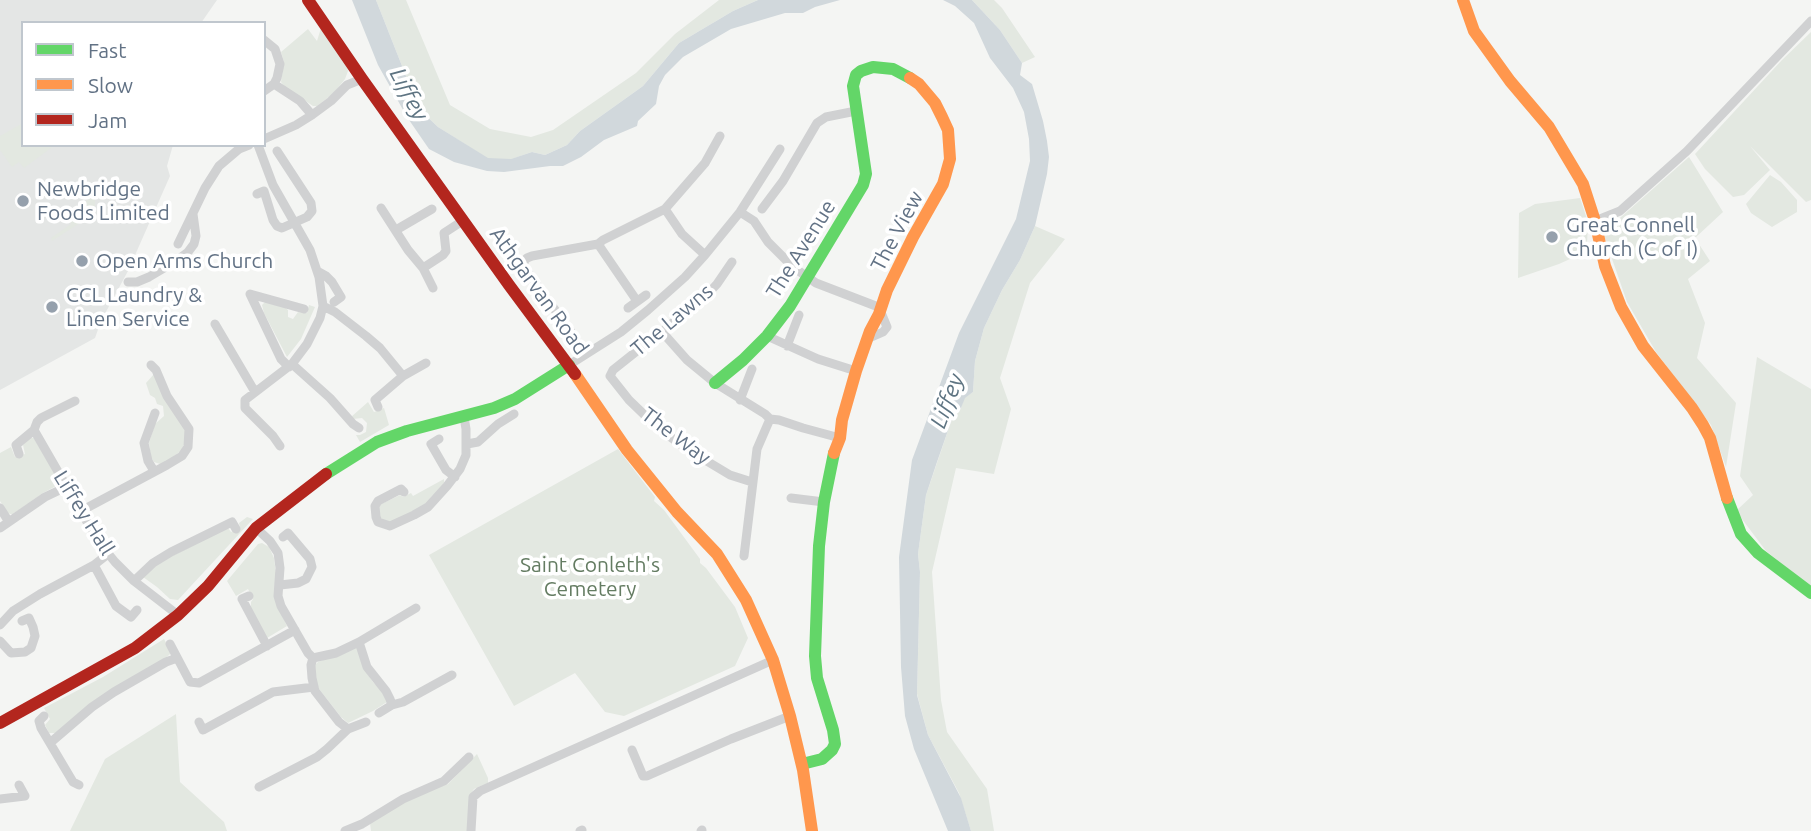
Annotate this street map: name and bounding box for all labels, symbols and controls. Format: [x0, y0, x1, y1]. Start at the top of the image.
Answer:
legend [21, 21, 266, 147]
text: Fast [88, 38, 126, 62]
water label: Liffey [384, 63, 434, 125]
text: Slow [88, 73, 133, 97]
text: Jam [88, 108, 127, 132]
place label: Newbridge Foods Limited [37, 176, 170, 226]
street label: The View [865, 187, 929, 275]
marker: Newbridge Foods Limited [15, 193, 31, 209]
street label: The Avenue [761, 195, 841, 303]
place label: Great Connell Church (C of I) [1566, 212, 1698, 262]
street label: Athgarvan Road [484, 222, 594, 360]
marker: Great Connell Church (C of I) [1544, 229, 1560, 245]
place label: Open Arms Church [96, 248, 273, 274]
marker: Open Arms Church [74, 253, 90, 269]
street label: The Lawns [626, 279, 718, 361]
place label: CCL Laundry & Linen Service [66, 282, 202, 332]
marker: CCL Laundry & Linen Service [44, 299, 60, 315]
water label: Liffey [924, 370, 970, 432]
street label: The Way [636, 402, 716, 470]
street label: Liffey Hall [48, 466, 120, 560]
park label: Saint Conleth's Cemetery [520, 552, 660, 602]

